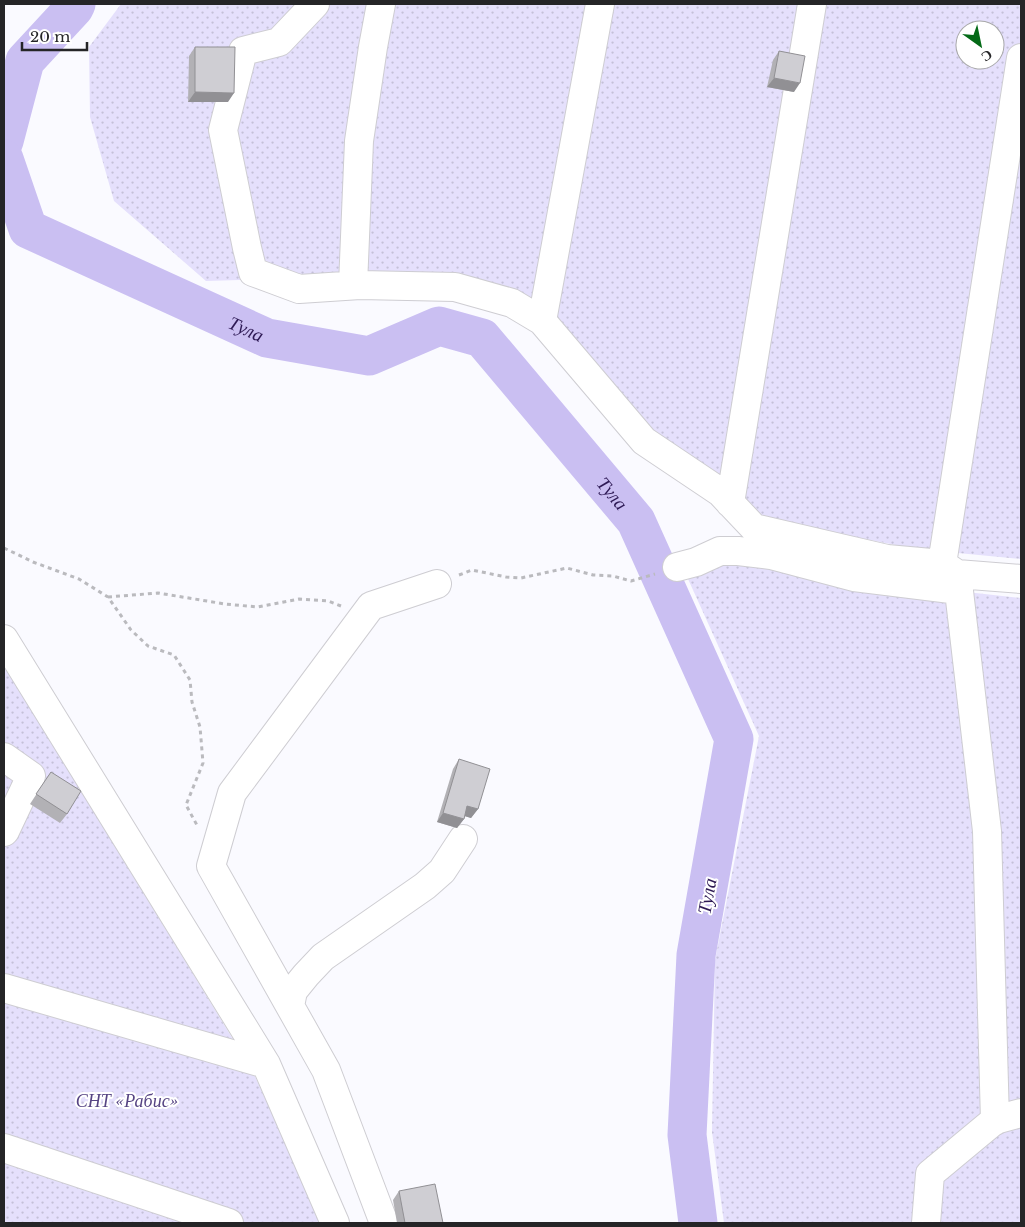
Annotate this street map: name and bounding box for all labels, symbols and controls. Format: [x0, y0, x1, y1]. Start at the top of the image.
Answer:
scale bar [22, 20, 88, 52]
north arrow [955, 20, 1005, 70]
text: 20 m [30, 27, 70, 46]
text: С [978, 46, 996, 66]
water label: Тула [225, 311, 268, 347]
water label: Тула [592, 472, 633, 514]
water label: Тула [693, 876, 721, 916]
park label: СНТ «Рабис» [76, 1090, 178, 1112]

